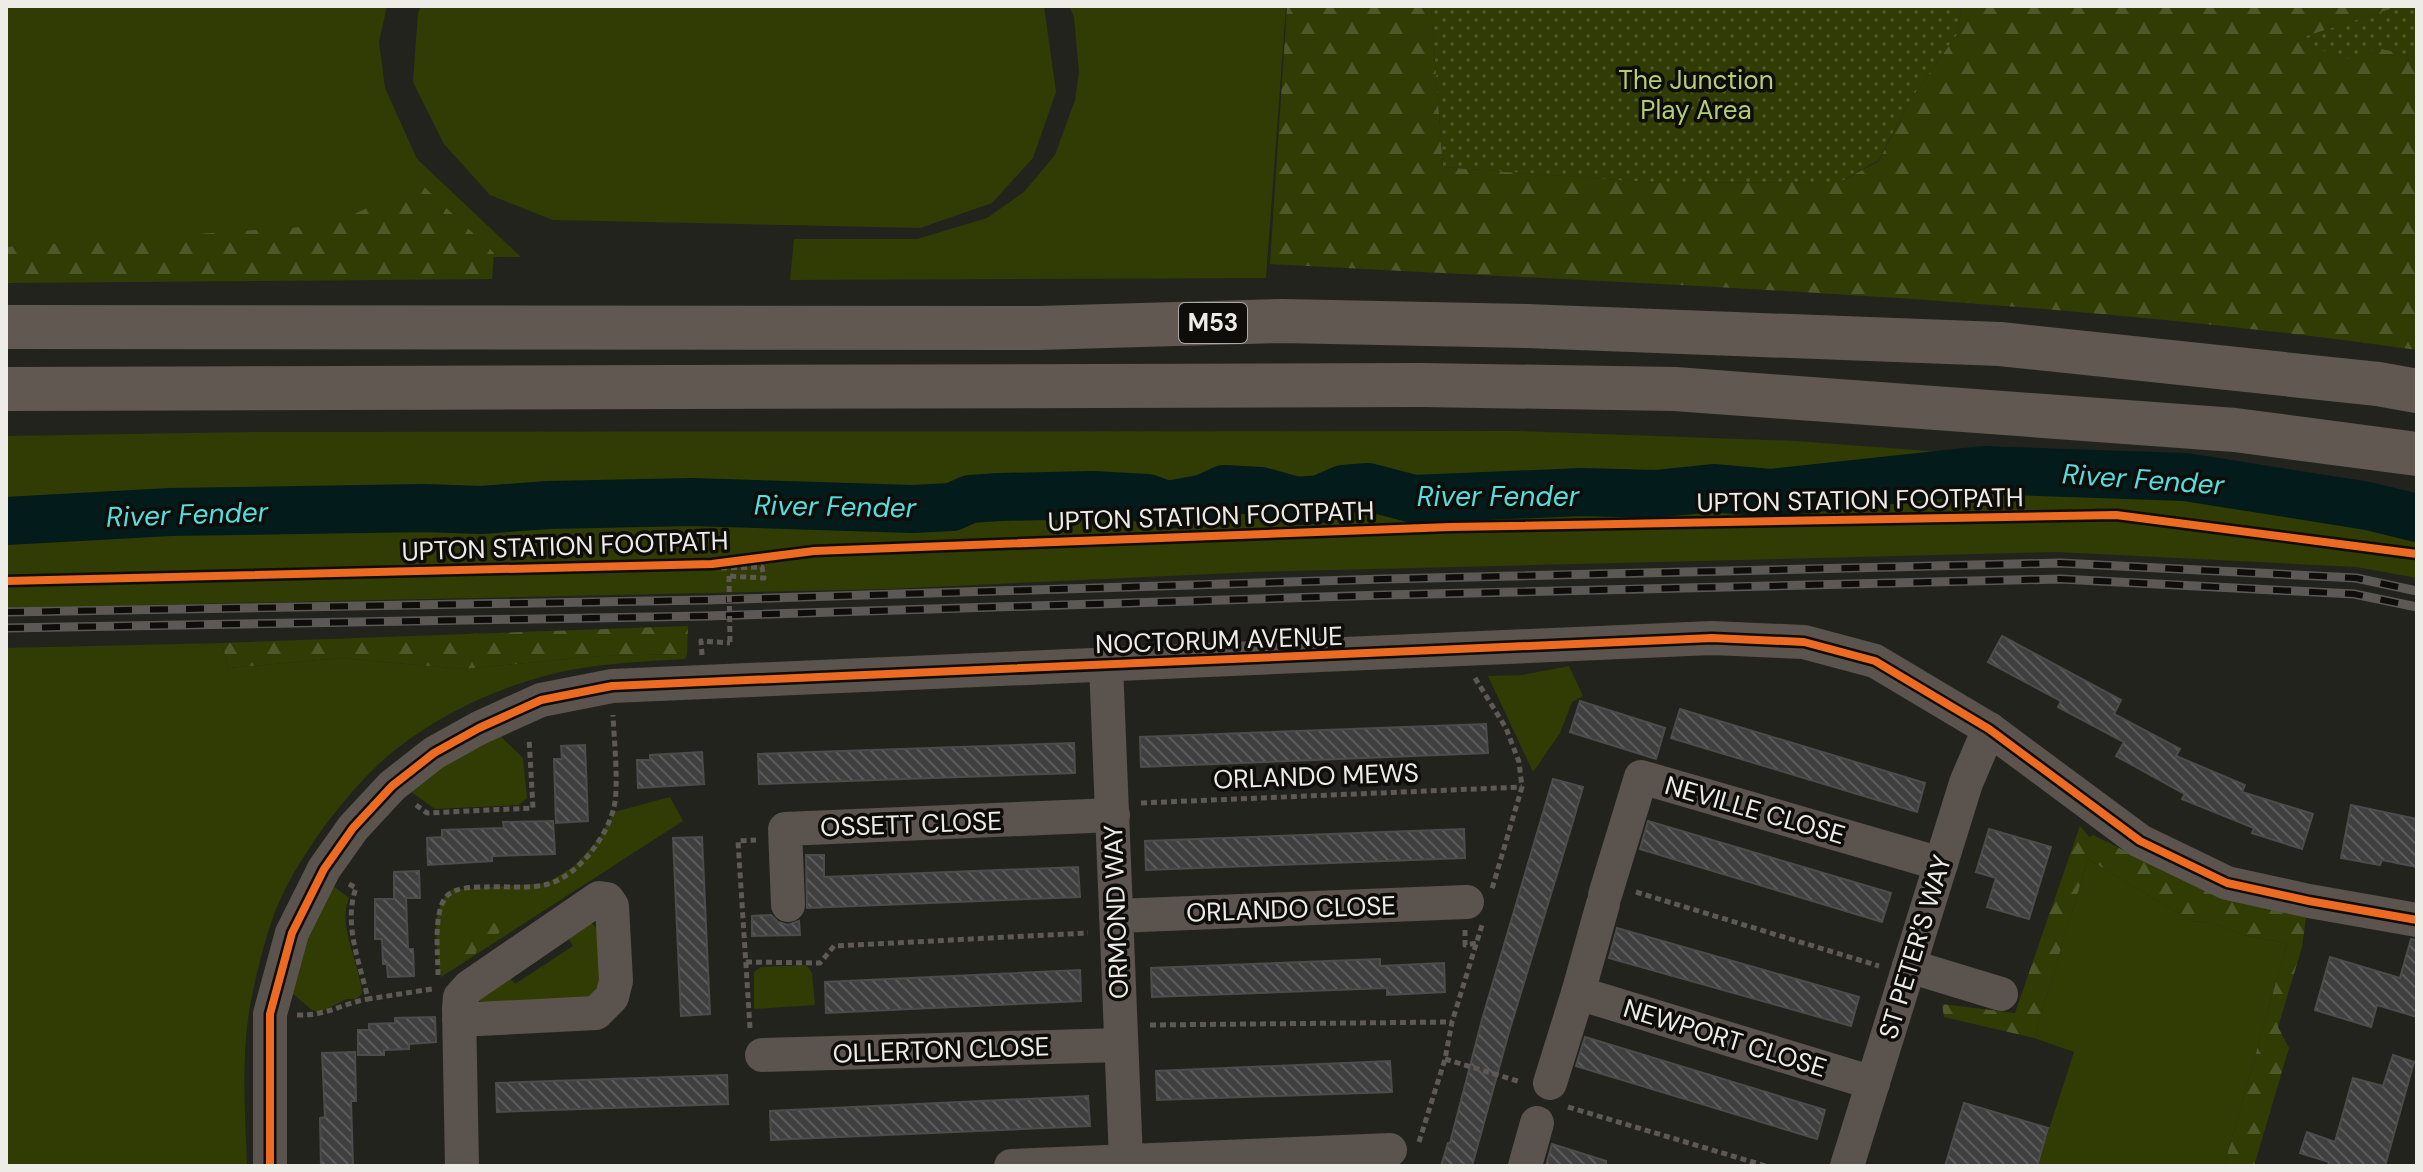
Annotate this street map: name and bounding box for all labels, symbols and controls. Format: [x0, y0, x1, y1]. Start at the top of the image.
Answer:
park label: The Junction Play Area [1618, 63, 1774, 127]
road number: M53 [1179, 303, 1247, 343]
water label: River Fender [2061, 455, 2226, 504]
water label: River Fender [1417, 478, 1580, 515]
street label: UPTON STATION FOOTPATH [1696, 480, 2024, 520]
water label: River Fender [754, 487, 917, 526]
water label: River Fender [105, 493, 269, 536]
street label: UPTON STATION FOOTPATH [1047, 493, 1375, 539]
street label: UPTON STATION FOOTPATH [401, 523, 729, 569]
street label: NOCTORUM AVENUE [1095, 619, 1343, 661]
street label: ORLANDO MEWS [1213, 755, 1419, 797]
street label: NEVILLE CLOSE [1661, 768, 1849, 852]
street label: OSSETT CLOSE [820, 804, 1002, 844]
street label: ORMOND WAY [1096, 824, 1136, 1000]
street label: ST PETER'S WAY [1871, 851, 1959, 1043]
street label: ORLANDO CLOSE [1185, 888, 1397, 930]
street label: NEWPORT CLOSE [1619, 991, 1831, 1085]
street label: OLLERTON CLOSE [832, 1029, 1050, 1071]

